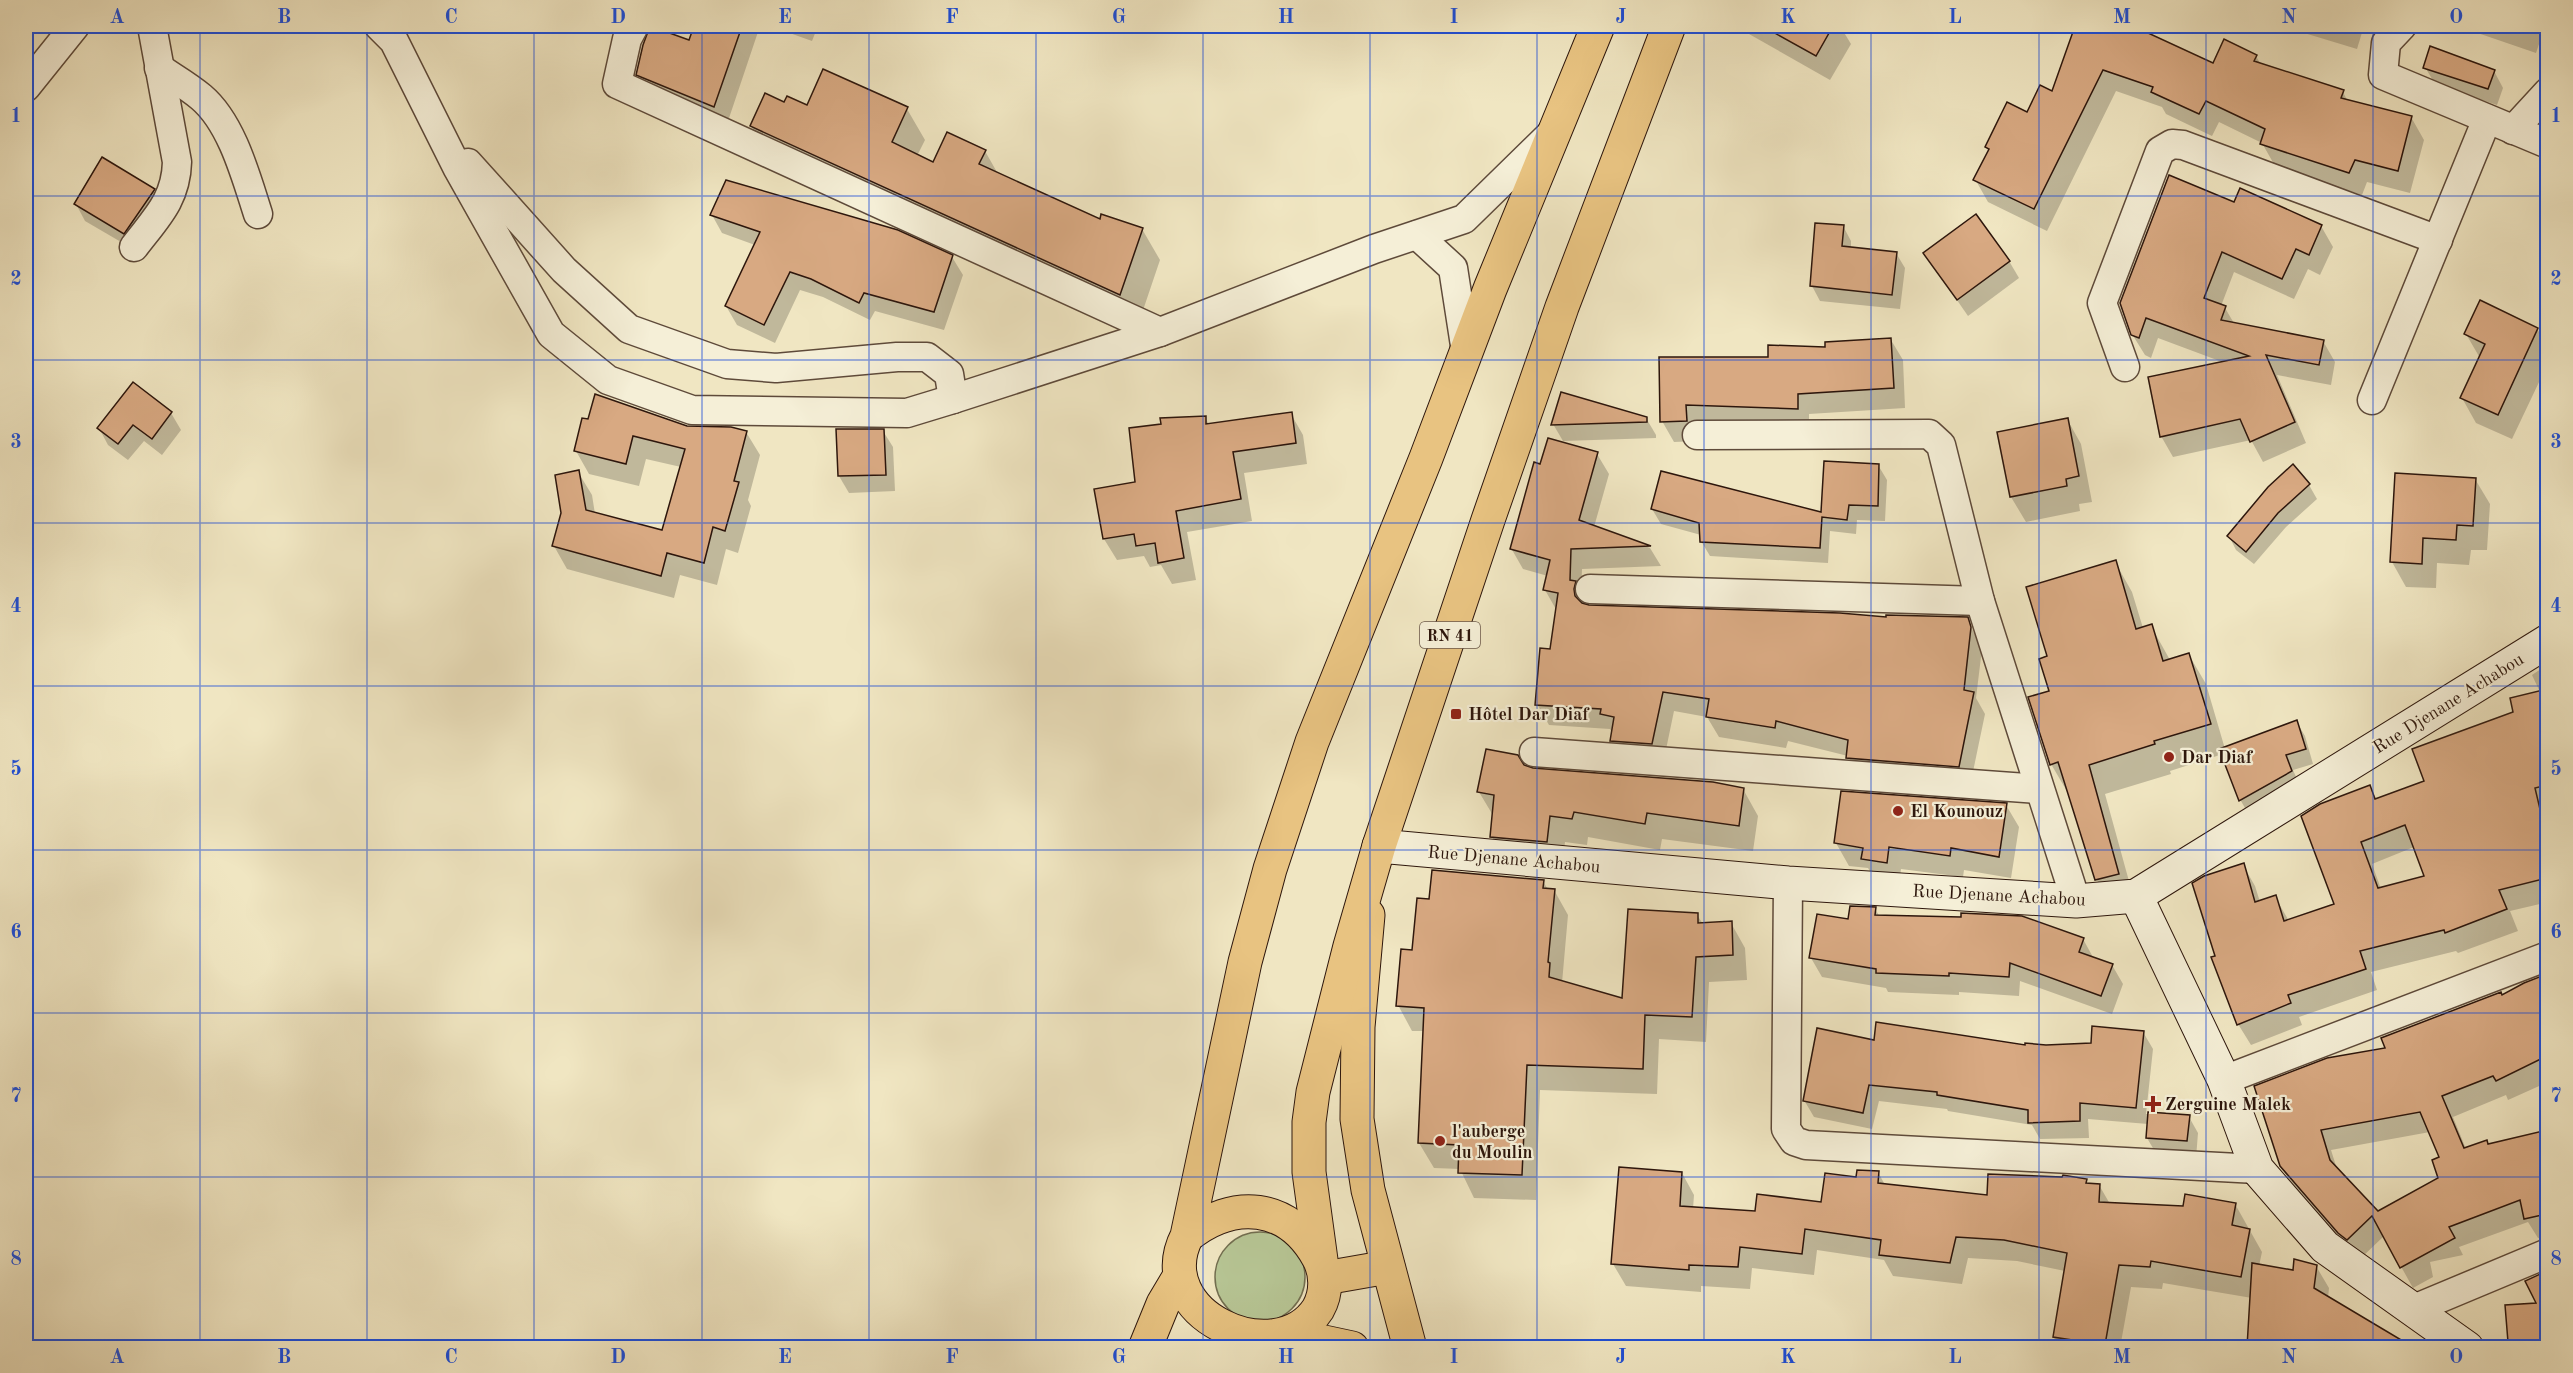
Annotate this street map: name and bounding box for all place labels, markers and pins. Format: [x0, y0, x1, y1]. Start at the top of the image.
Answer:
place label: Hôtel Dar Diaf [1468, 706, 1590, 724]
marker: Hôtel Dar Diaf [1449, 707, 1463, 721]
place label: Dar Diaf [2181, 749, 2254, 767]
marker: Dar Diaf [2162, 750, 2176, 764]
place label: El Kounouz [1910, 803, 2003, 821]
marker: El Kounouz [1891, 804, 1905, 818]
place label: Zerguine Malek [2165, 1096, 2291, 1114]
marker: Zerguine Malek [2146, 1097, 2160, 1111]
place label: l'auberge du Moulin [1452, 1123, 1533, 1162]
marker: l'auberge du Moulin [1433, 1134, 1447, 1148]

